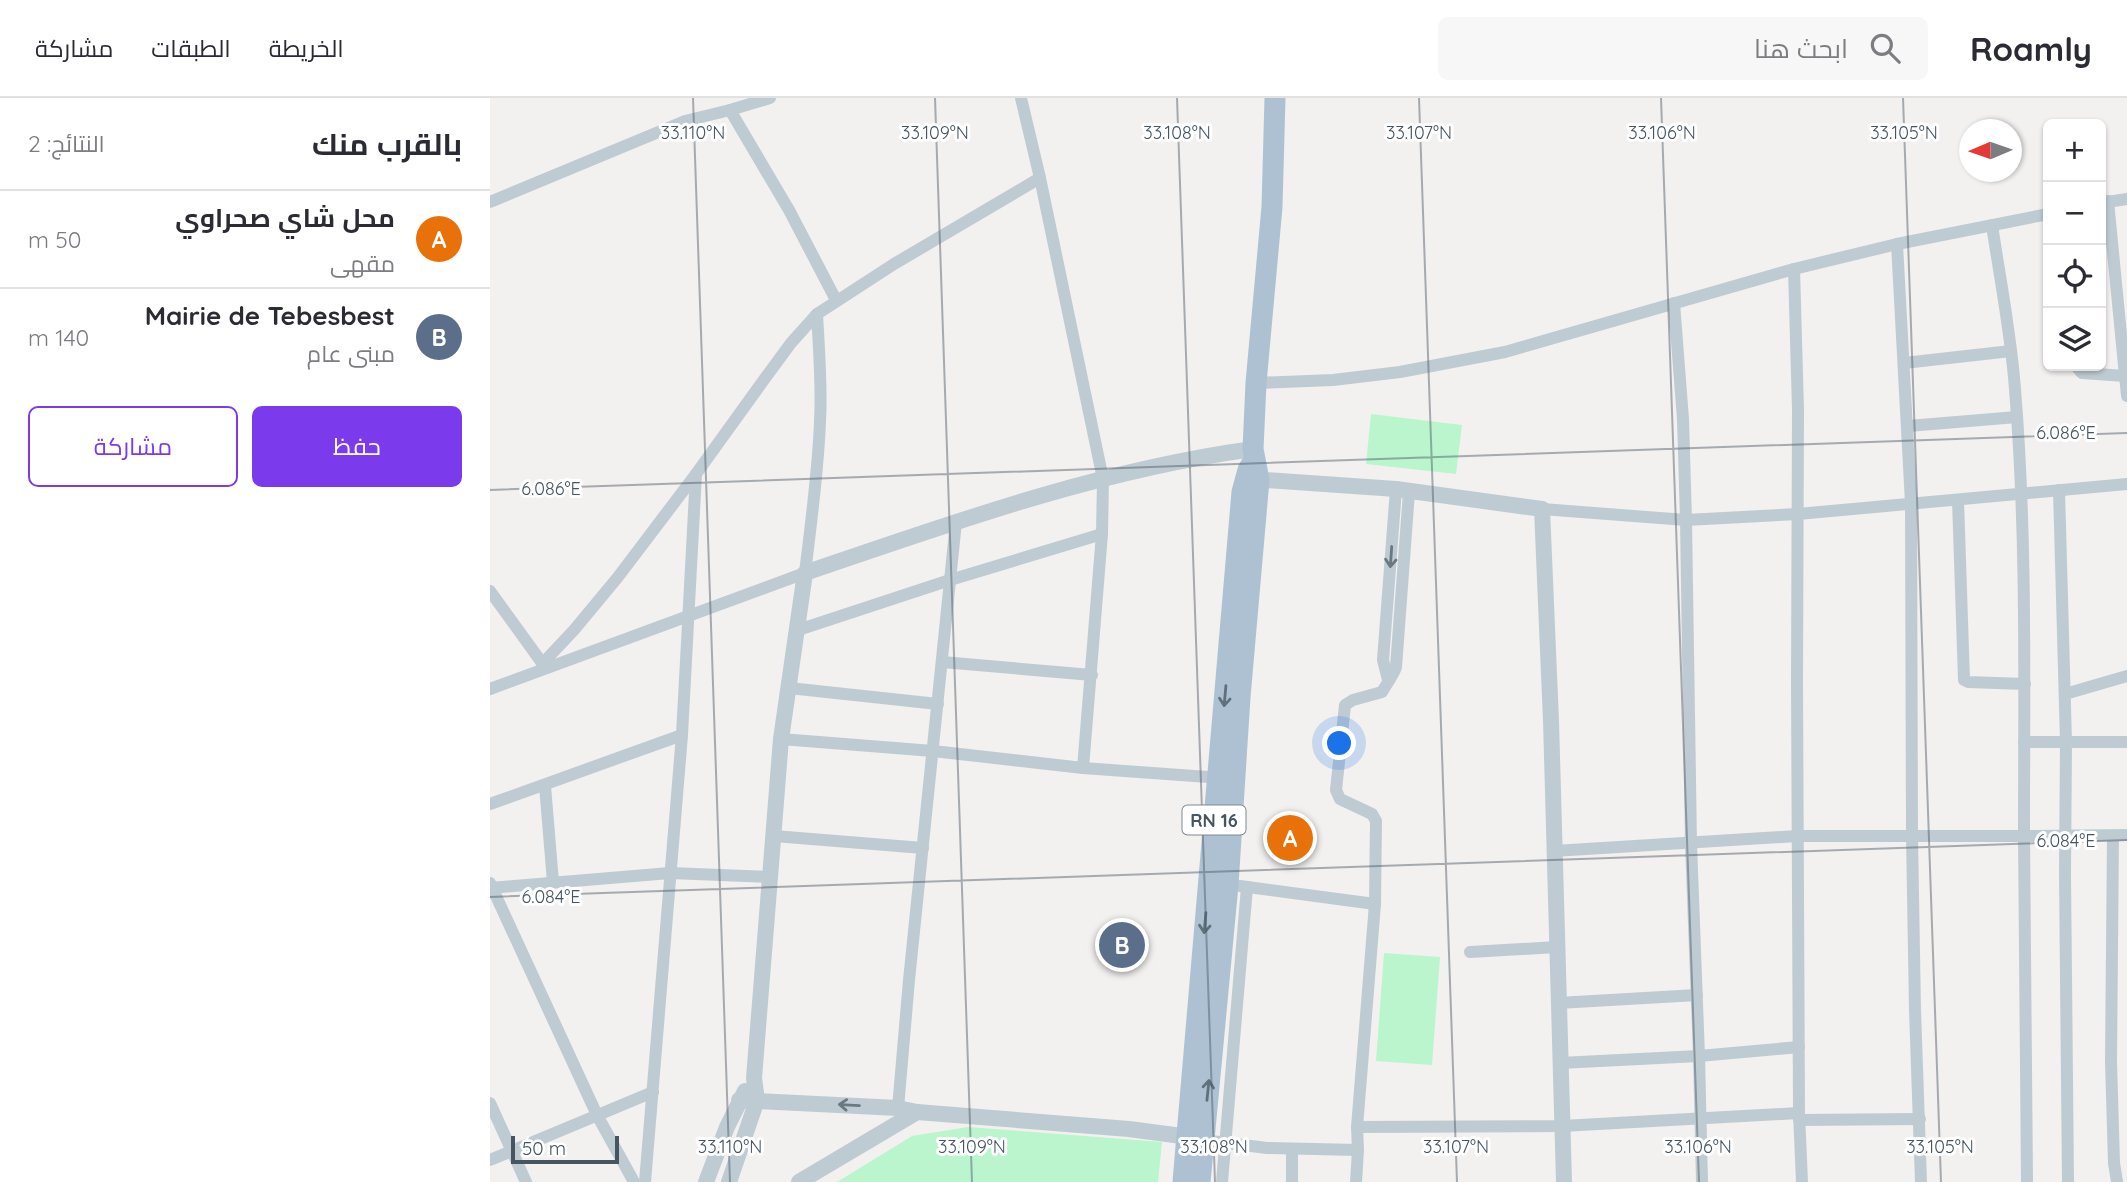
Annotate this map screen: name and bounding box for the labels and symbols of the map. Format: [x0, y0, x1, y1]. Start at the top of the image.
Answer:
north arrow [1959, 119, 2022, 182]
text: 33.110°N [661, 121, 725, 144]
text: 33.109°N [901, 121, 969, 144]
text: 33.108°N [1143, 121, 1211, 144]
text: 33.107°N [1386, 121, 1452, 144]
text: 33.106°N [1628, 121, 1696, 144]
text: 33.105°N [1870, 121, 1938, 144]
text: 6.086°E [2036, 421, 2096, 444]
text: 6.086°E [521, 477, 581, 500]
one-way arrow [1384, 546, 1397, 568]
one-way arrow [1218, 685, 1231, 707]
your location [1322, 726, 1356, 760]
road number: RN 16 [1182, 806, 1246, 834]
pin: A [1267, 812, 1313, 864]
text: 6.084°E [2036, 829, 2096, 852]
text: 6.084°E [521, 885, 581, 908]
one-way arrow [1198, 911, 1211, 934]
pin: B [1099, 919, 1145, 971]
one-way arrow [1201, 1079, 1214, 1101]
one-way arrow [838, 1099, 861, 1112]
scale bar [511, 1133, 620, 1165]
text: 33.110°N [698, 1135, 762, 1158]
text: 33.109°N [938, 1135, 1006, 1158]
text: 33.108°N [1180, 1135, 1248, 1158]
text: 33.107°N [1423, 1135, 1489, 1158]
text: 33.106°N [1664, 1135, 1732, 1158]
text: 33.105°N [1906, 1135, 1974, 1158]

